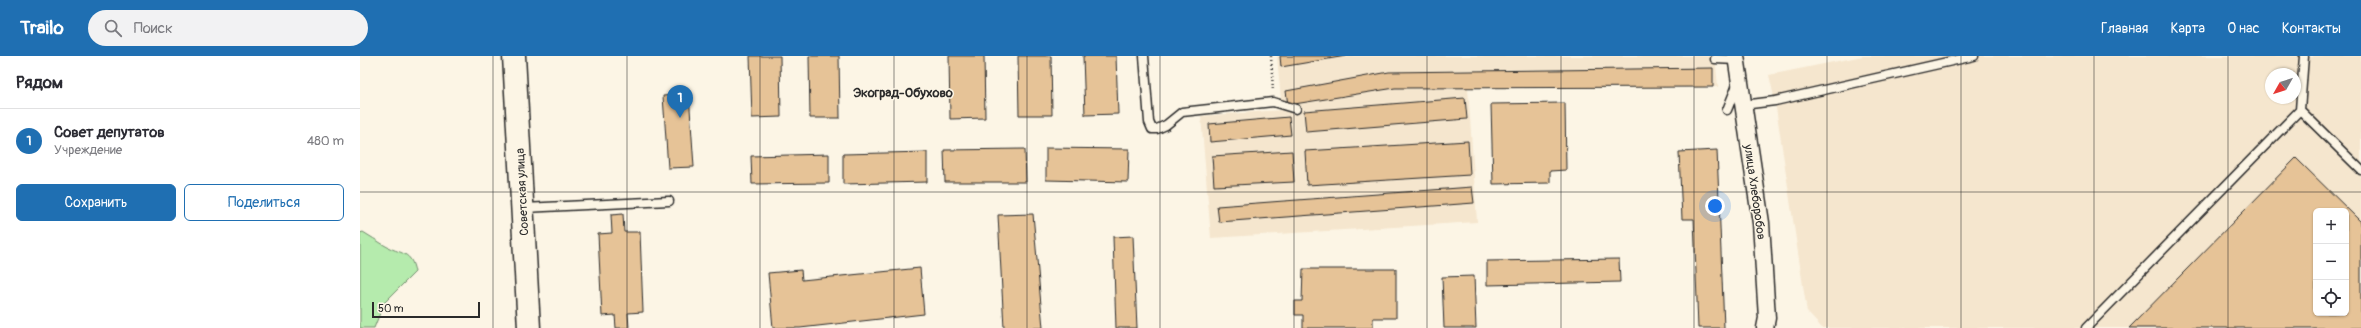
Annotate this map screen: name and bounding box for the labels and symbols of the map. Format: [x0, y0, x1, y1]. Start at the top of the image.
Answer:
north arrow [2265, 68, 2301, 104]
pin: 1 [667, 85, 693, 118]
district label: Экоград-Обухово [853, 85, 953, 101]
street label: улица Хлеборобов [1740, 143, 1769, 241]
street label: Советская улица [513, 147, 532, 236]
your location [1705, 196, 1725, 216]
scale bar [372, 300, 480, 319]

